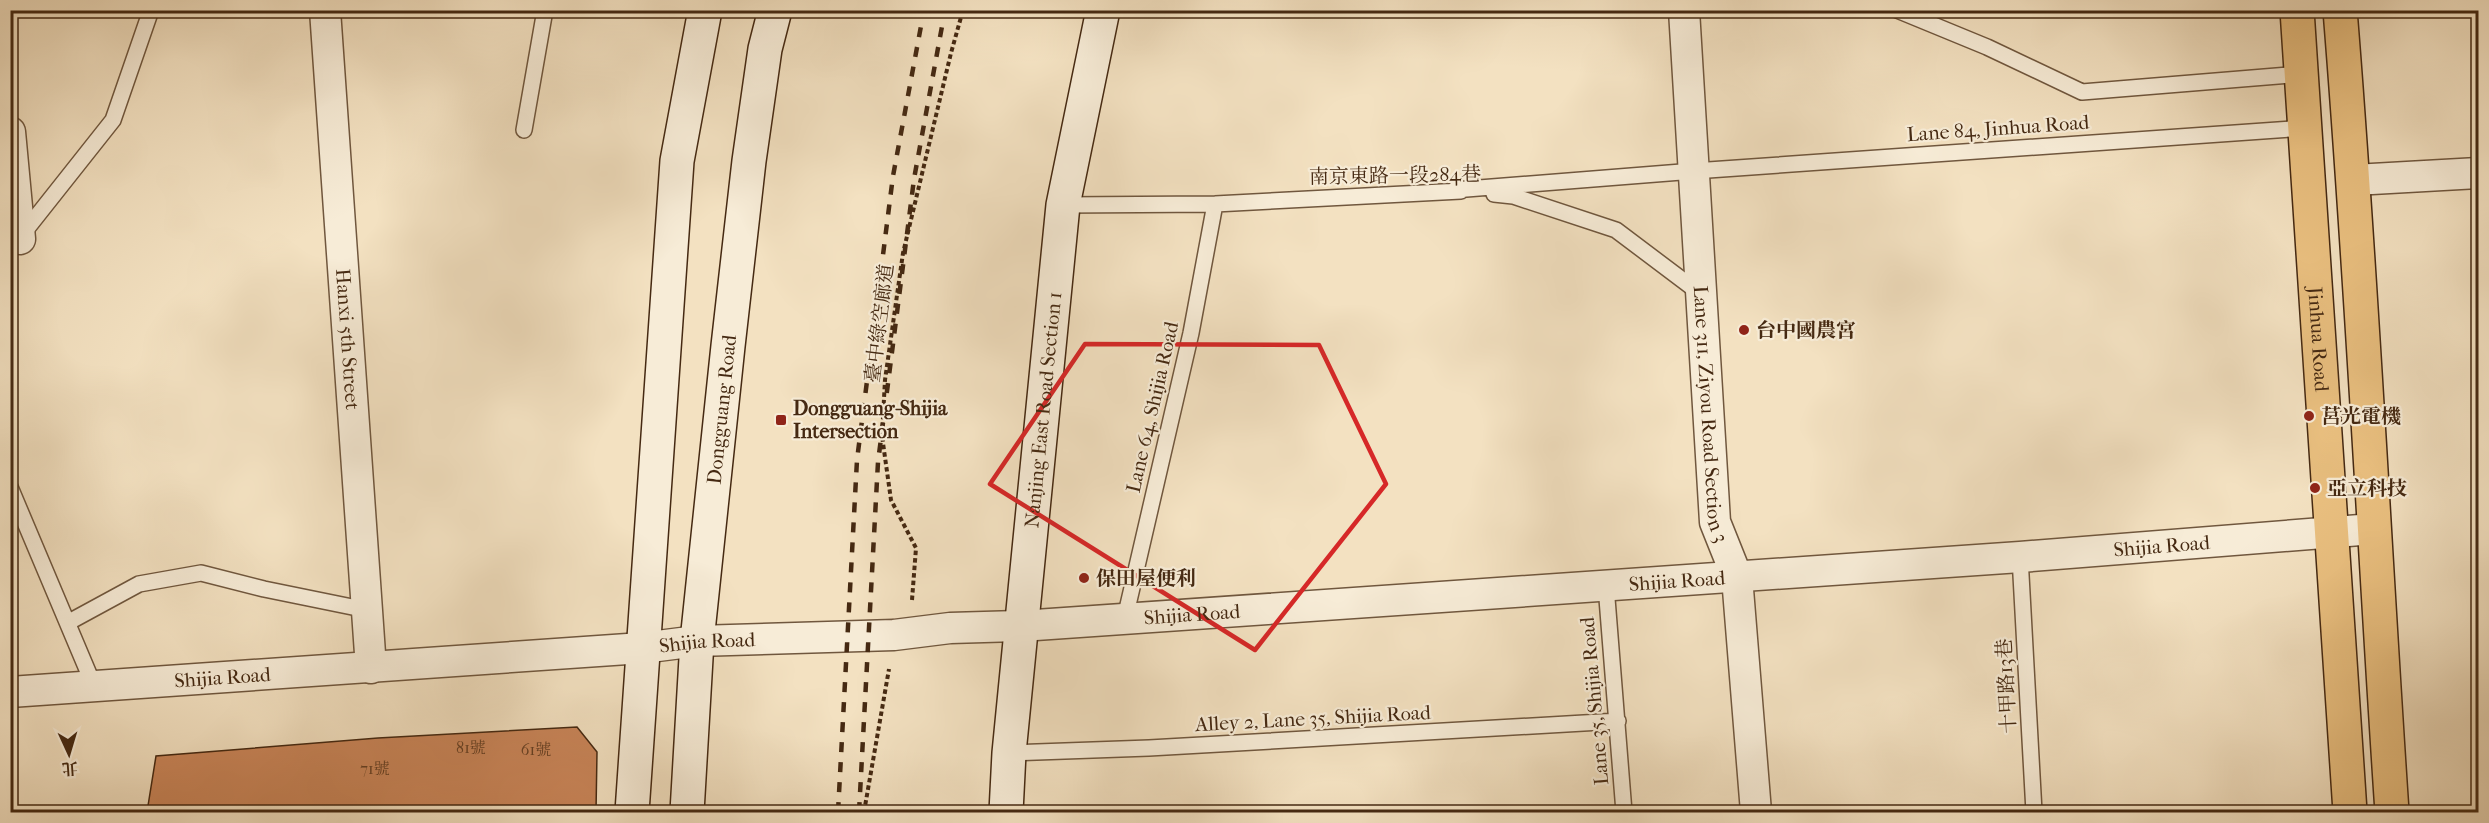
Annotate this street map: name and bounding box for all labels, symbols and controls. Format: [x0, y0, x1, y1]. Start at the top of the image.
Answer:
street label: Lane 84, Jinhua Road [1906, 111, 2091, 146]
street label: 南京東路一段284巷 [1309, 163, 1481, 188]
street label: 臺中綠空廊道 [861, 262, 898, 384]
street label: Hanxi 5th Street [331, 268, 364, 411]
street label: Jinhua Road [2303, 284, 2333, 394]
street label: Lane 311, Ziyou Road Section 3 [1689, 285, 1733, 546]
street label: Nanjing East Road Section 1 [1020, 291, 1066, 529]
street label: Lane 64, Shijia Road [1122, 318, 1184, 495]
place label: 台中國農宮 [1756, 319, 1856, 342]
marker: 台中國農宮 [1737, 323, 1751, 337]
street label: Dongguang Road [703, 332, 741, 486]
place label: Dongguang-Shijia Intersection [793, 397, 948, 443]
place label: 莒光電機 [2321, 405, 2401, 428]
marker: 莒光電機 [2302, 409, 2316, 423]
marker: Dongguang-Shijia Intersection [774, 413, 788, 427]
place label: 亞立科技 [2327, 477, 2407, 500]
marker: 亞立科技 [2308, 481, 2322, 495]
street label: Shijia Road [2113, 531, 2212, 562]
street label: Shijia Road [1628, 566, 1727, 596]
place label: 保田屋便利 [1096, 567, 1196, 590]
marker: 保田屋便利 [1077, 571, 1091, 585]
street label: Shijia Road [1143, 600, 1242, 629]
street label: Lane 35, Shijia Road [1576, 615, 1613, 786]
street label: Shijia Road [658, 628, 757, 658]
street label: 十甲路13巷 [1993, 638, 2020, 734]
street label: Shijia Road [174, 663, 273, 693]
street label: Alley 2, Lane 35, Shijia Road [1194, 701, 1433, 736]
north arrow [39, 724, 99, 784]
house number: 81號 [456, 738, 486, 757]
house number: 61號 [521, 740, 551, 759]
text: 北 [61, 758, 79, 779]
house number: 71號 [360, 759, 390, 778]

